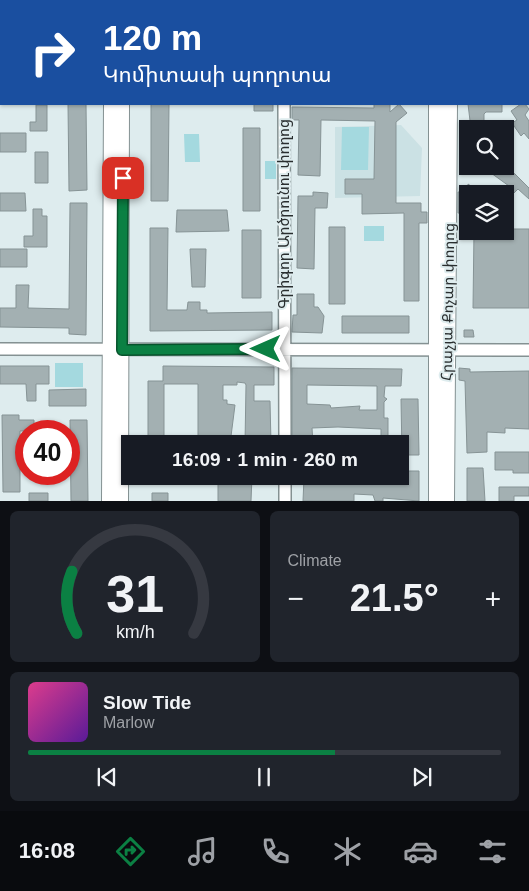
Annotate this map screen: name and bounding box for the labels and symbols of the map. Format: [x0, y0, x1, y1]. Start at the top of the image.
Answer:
street label: Գրիգոր Արծրունու փողոց [275, 119, 293, 309]
pin [102, 157, 144, 199]
street label: Հրաչյա Քոչար փողոց [438, 223, 458, 381]
position arrow [239, 322, 291, 374]
speed limit sign: 40 [15, 420, 80, 485]

